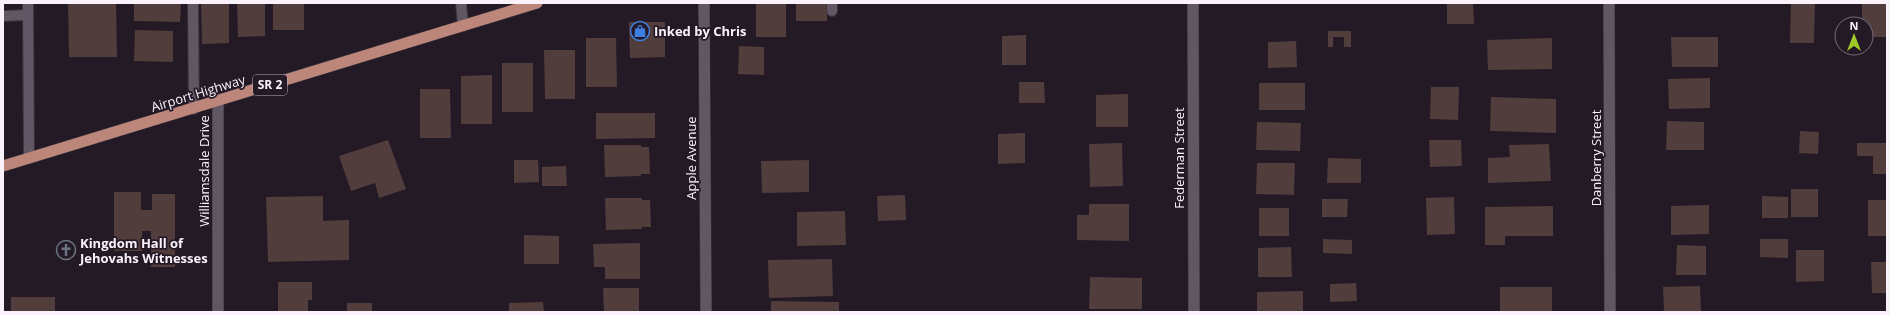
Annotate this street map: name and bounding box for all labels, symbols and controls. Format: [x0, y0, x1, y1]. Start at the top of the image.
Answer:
north arrow [1834, 16, 1874, 56]
text: N [1850, 18, 1858, 33]
shop icon: Inked by Chris [629, 20, 651, 42]
place label: Inked by Chris [654, 22, 746, 40]
street label: Airport Highway [149, 70, 248, 116]
road number: SR 2 [253, 75, 287, 95]
street label: Federman Street [1170, 107, 1188, 209]
street label: Danberry Street [1587, 109, 1605, 206]
street label: Williamsdale Drive [195, 115, 213, 227]
street label: Apple Avenue [682, 116, 700, 200]
place label: Kingdom Hall of Jehovahs Witnesses [79, 234, 208, 267]
church icon: Kingdom Hall of Jehovahs Witnesses [55, 239, 77, 261]

